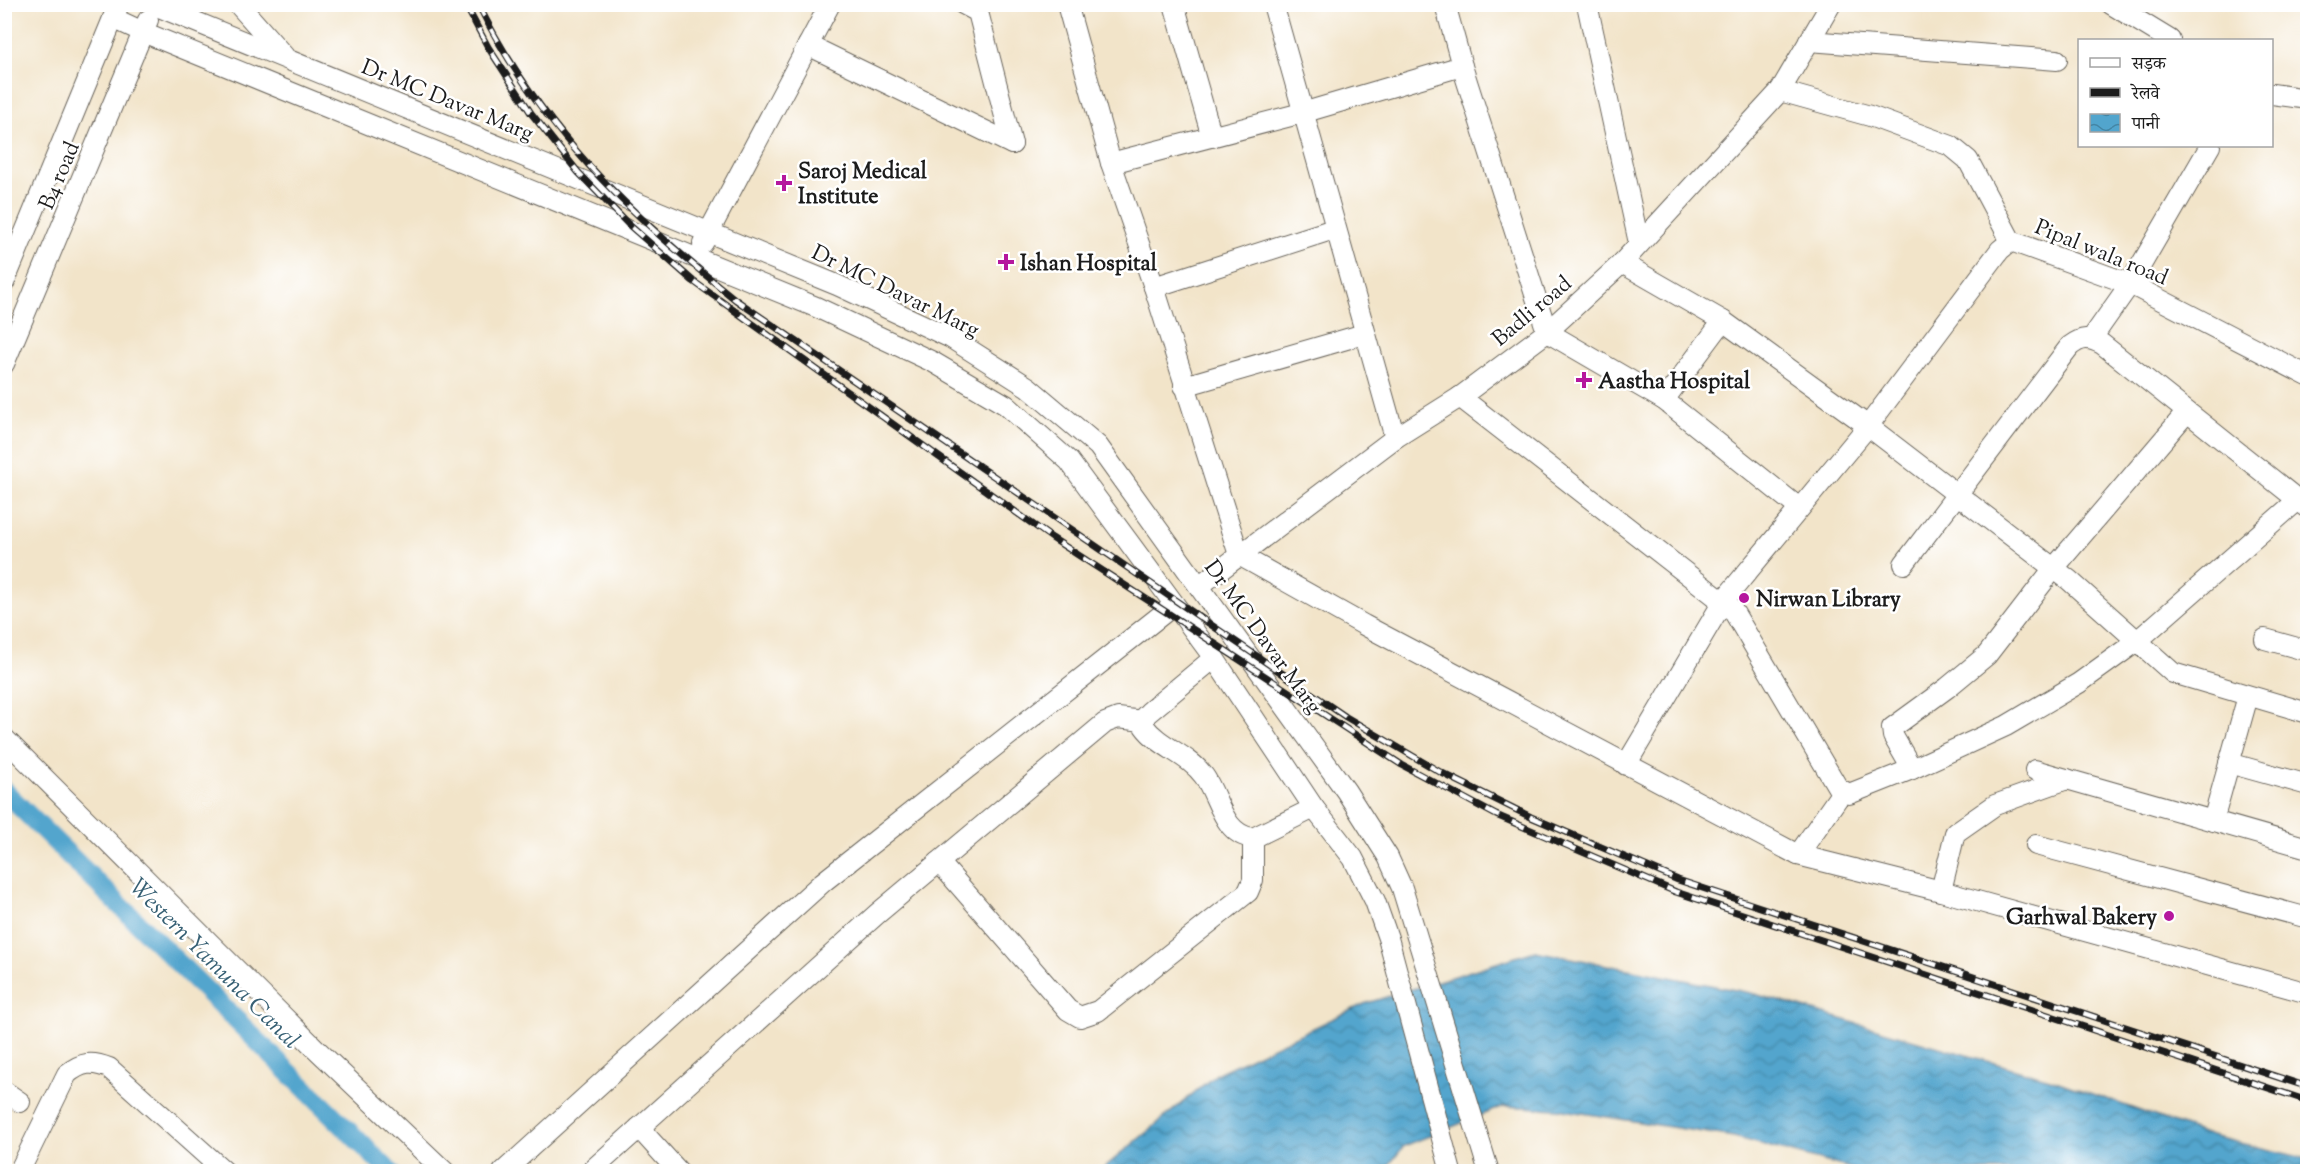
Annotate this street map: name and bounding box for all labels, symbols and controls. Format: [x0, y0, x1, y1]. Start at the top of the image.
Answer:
legend [2078, 39, 2273, 147]
text: सड़क [2131, 52, 2167, 78]
street label: Dr MC Davar Marg [356, 53, 538, 151]
text: रेलवे [2130, 82, 2161, 108]
text: पानी [2131, 112, 2161, 138]
street label: B4 road [32, 137, 89, 215]
place label: Saroj Medical Institute [798, 157, 928, 214]
marker: Saroj Medical Institute [775, 174, 793, 192]
street label: Pipal wala road [2029, 212, 2172, 295]
street label: Dr MC Davar Marg [805, 238, 984, 347]
place label: Ishan Hospital [1020, 249, 1158, 281]
marker: Ishan Hospital [997, 253, 1015, 271]
street label: Badli road [1486, 269, 1580, 355]
place label: Aastha Hospital [1598, 367, 1751, 399]
marker: Aastha Hospital [1575, 371, 1593, 389]
street label: Dr MC Davar Marg [1195, 554, 1329, 722]
place label: Nirwan Library [1756, 585, 1901, 617]
marker: Nirwan Library [1737, 591, 1751, 605]
water label: Western Yamuna Canal [120, 871, 307, 1058]
place label: Garhwal Bakery [2006, 903, 2157, 935]
marker: Garhwal Bakery [2162, 909, 2176, 923]

